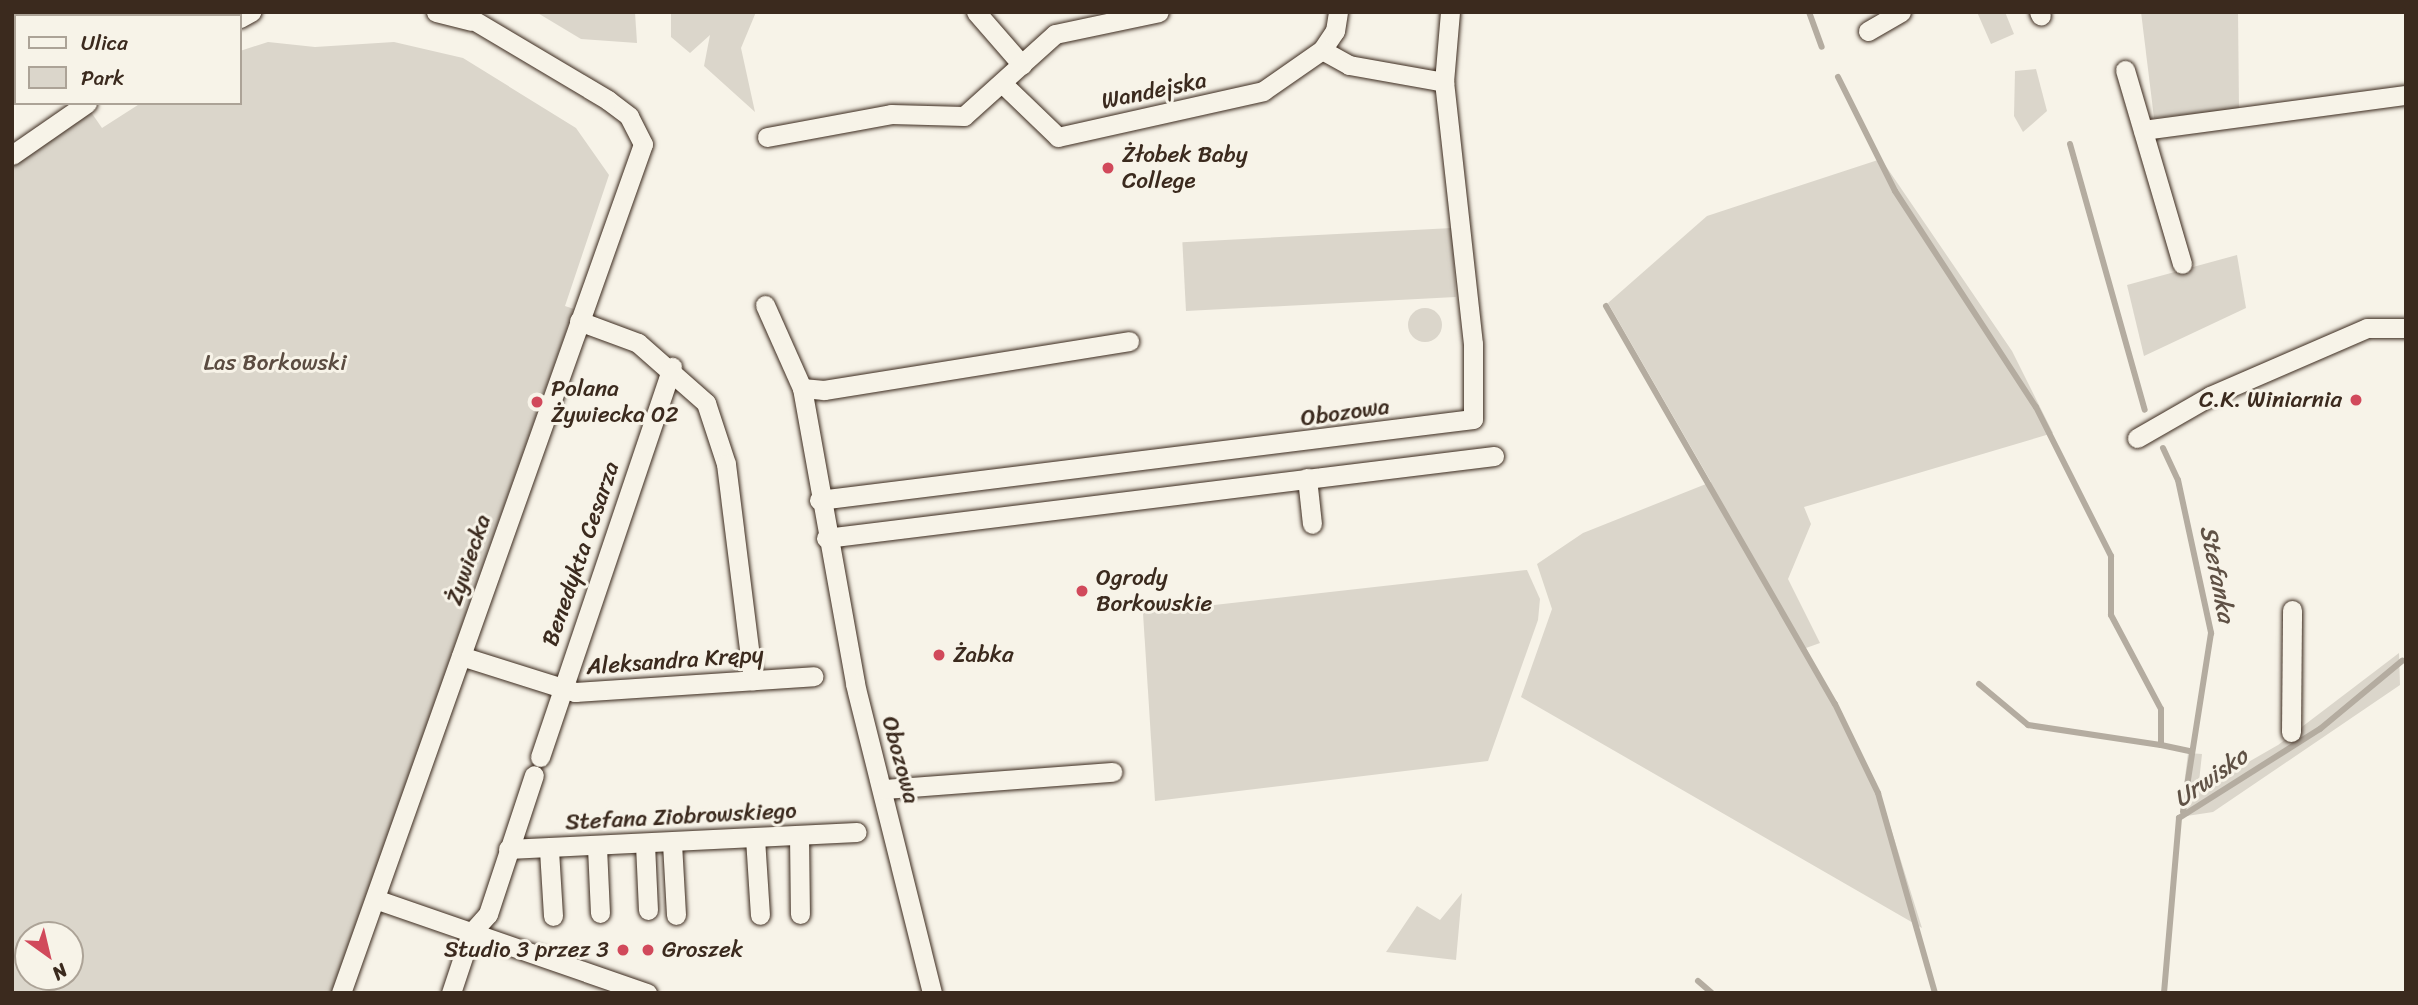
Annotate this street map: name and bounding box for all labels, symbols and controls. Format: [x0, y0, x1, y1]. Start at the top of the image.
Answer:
legend [14, 14, 242, 105]
text: Ulica [81, 24, 128, 62]
text: Park [81, 59, 124, 97]
street label: Wandejska [1099, 66, 1209, 116]
place label: Żłobek Baby College [1122, 141, 1248, 195]
marker: Żłobek Baby College [1100, 160, 1116, 176]
park label: Las Borkowski [203, 349, 347, 377]
place label: Polana Żywiecka 02 [551, 375, 679, 429]
place label: C.K. Winiarnia [2200, 386, 2342, 414]
marker: C.K. Winiarnia [2348, 392, 2364, 408]
street label: Obozowa [1299, 393, 1391, 433]
marker: Polana Żywiecka 02 [529, 394, 545, 410]
street label: Benedykta Cesarza [536, 458, 626, 650]
street label: Żywiecka [441, 511, 497, 609]
water label: Stefanka [2193, 523, 2241, 625]
place label: Ogrody Borkowskie [1096, 564, 1212, 618]
marker: Ogrody Borkowskie [1074, 583, 1090, 599]
street label: Aleksandra Krępy [586, 641, 764, 681]
place label: Żabka [953, 641, 1013, 669]
marker: Żabka [931, 647, 947, 663]
street label: Obozowa [875, 713, 925, 807]
water label: Urwisko [2168, 742, 2254, 814]
street label: Stefana Ziobrowskiego [565, 797, 797, 837]
north arrow [14, 921, 84, 991]
place label: Studio 3 przez 3 [444, 936, 609, 964]
place label: Groszek [662, 936, 743, 964]
marker: Studio 3 przez 3 [615, 942, 631, 958]
marker: Groszek [640, 942, 656, 958]
text: N [45, 955, 75, 990]

